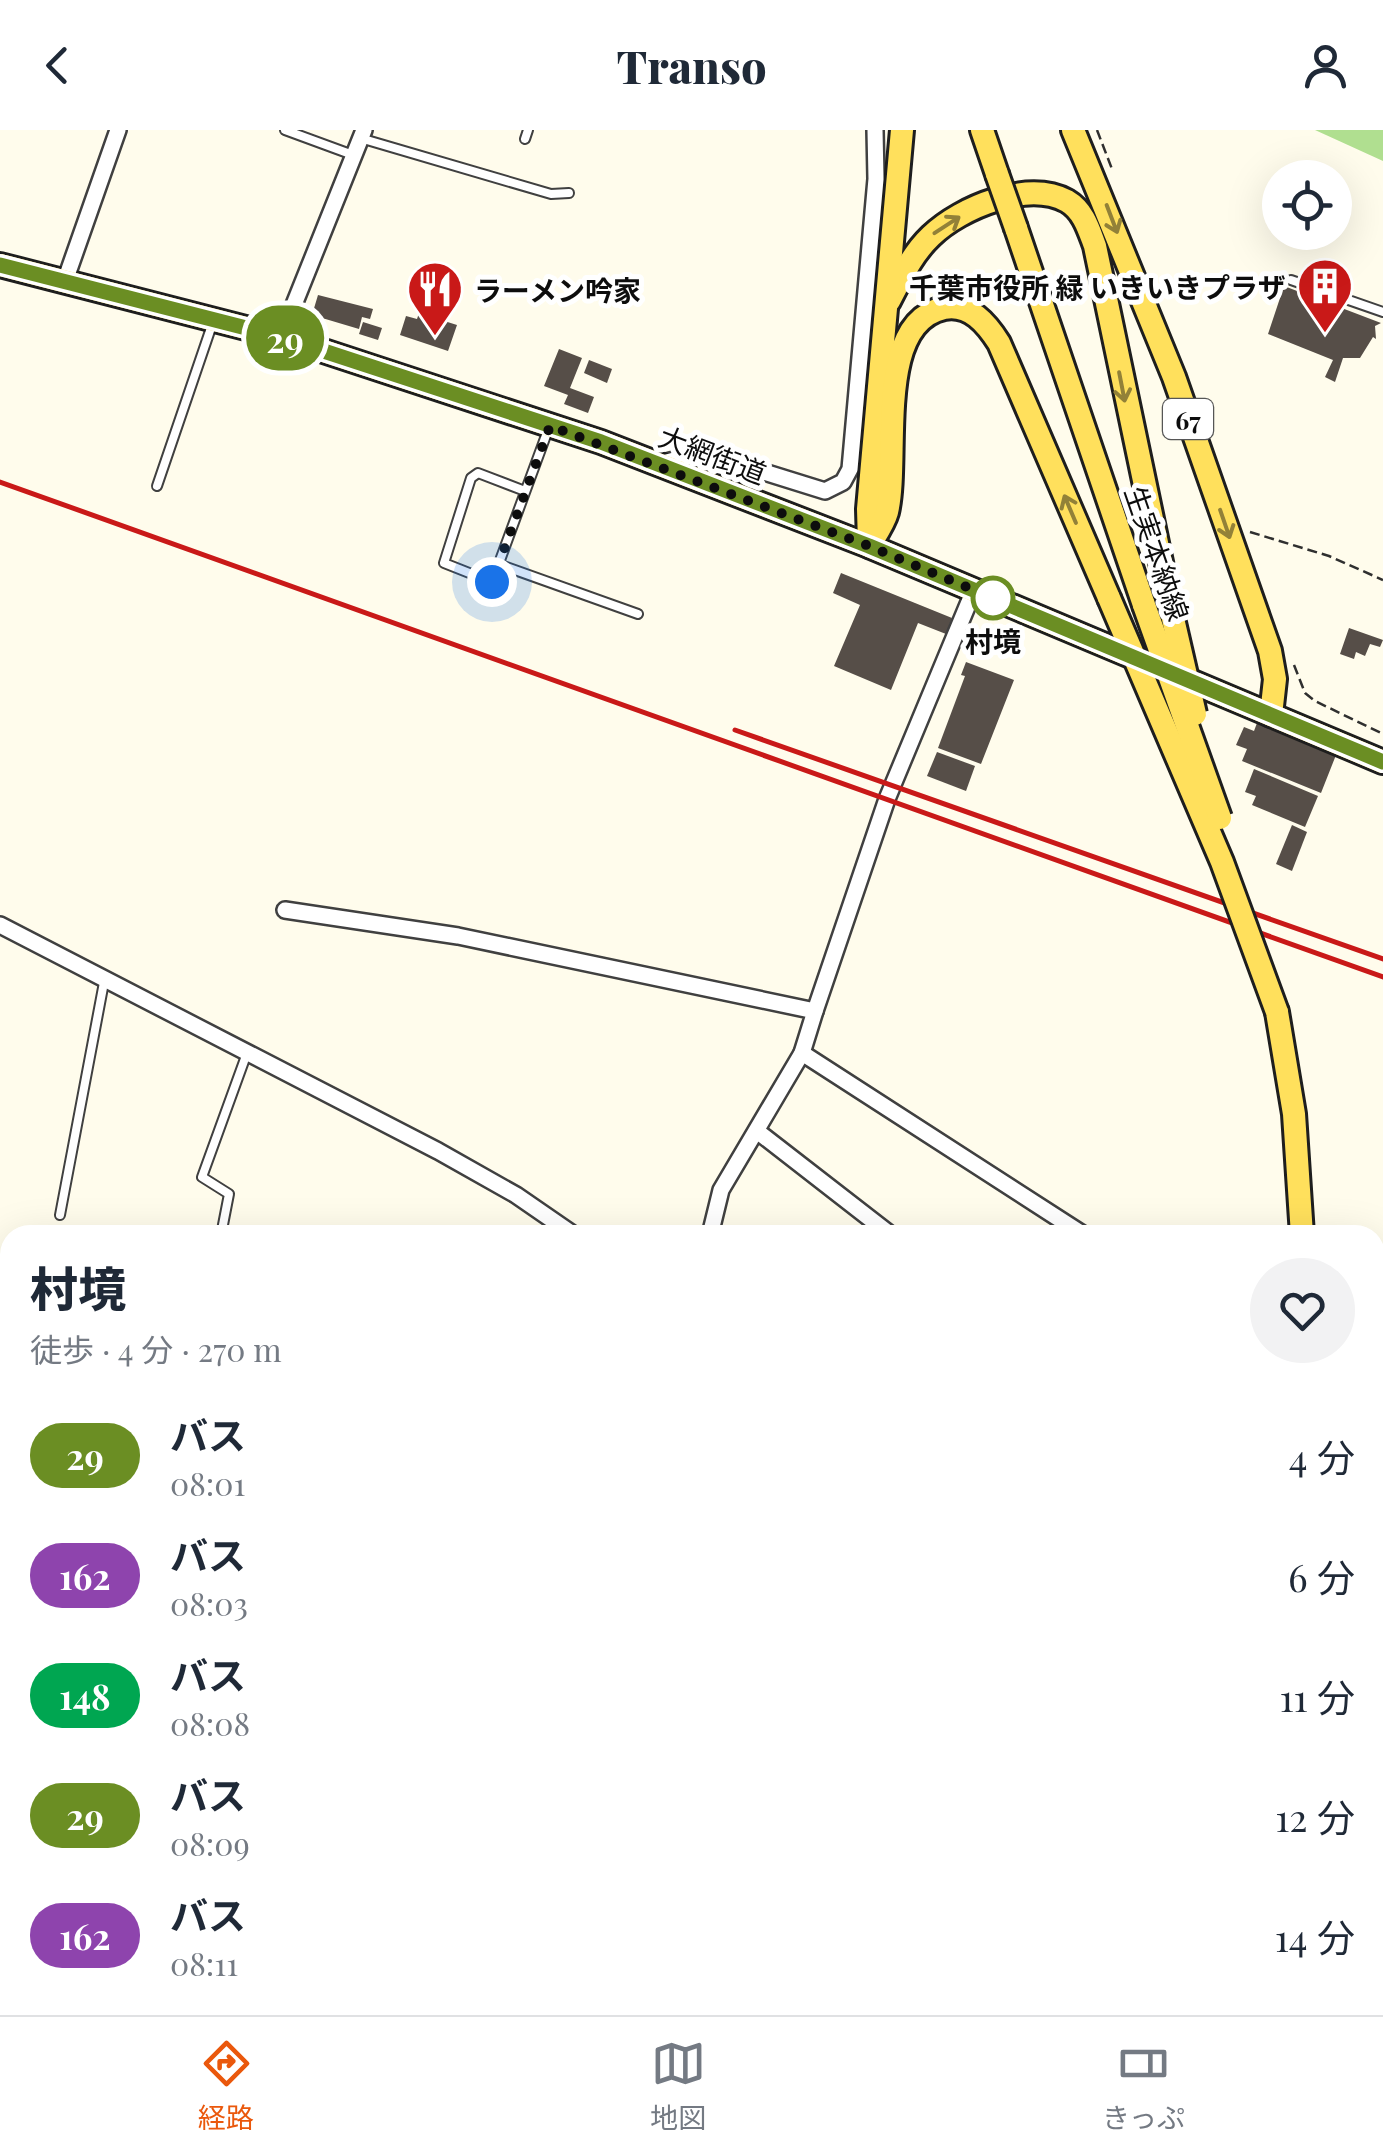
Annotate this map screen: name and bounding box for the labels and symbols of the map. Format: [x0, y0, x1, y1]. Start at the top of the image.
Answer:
one-way arrow [1104, 204, 1122, 234]
one-way arrow [933, 214, 961, 235]
building icon: 千葉市役所 緑 いきいきプラザ [1295, 256, 1355, 335]
restaurant icon: ラーメン吟家 [405, 259, 465, 338]
place label: 千葉市役所 緑 いきいきプラザ [909, 268, 1286, 305]
place label: ラーメン吟家 [474, 271, 641, 308]
line badge: 29 [240, 306, 330, 370]
one-way arrow [1113, 370, 1132, 403]
road number: 67 [1163, 399, 1213, 439]
street label: 大網街道 [654, 417, 772, 491]
street label: 生実本納線 [1118, 481, 1198, 625]
one-way arrow [1060, 494, 1078, 525]
one-way arrow [1218, 507, 1236, 539]
your location [467, 557, 517, 607]
marker: 村境 [972, 577, 1014, 619]
place label: 村境 [965, 622, 1021, 659]

